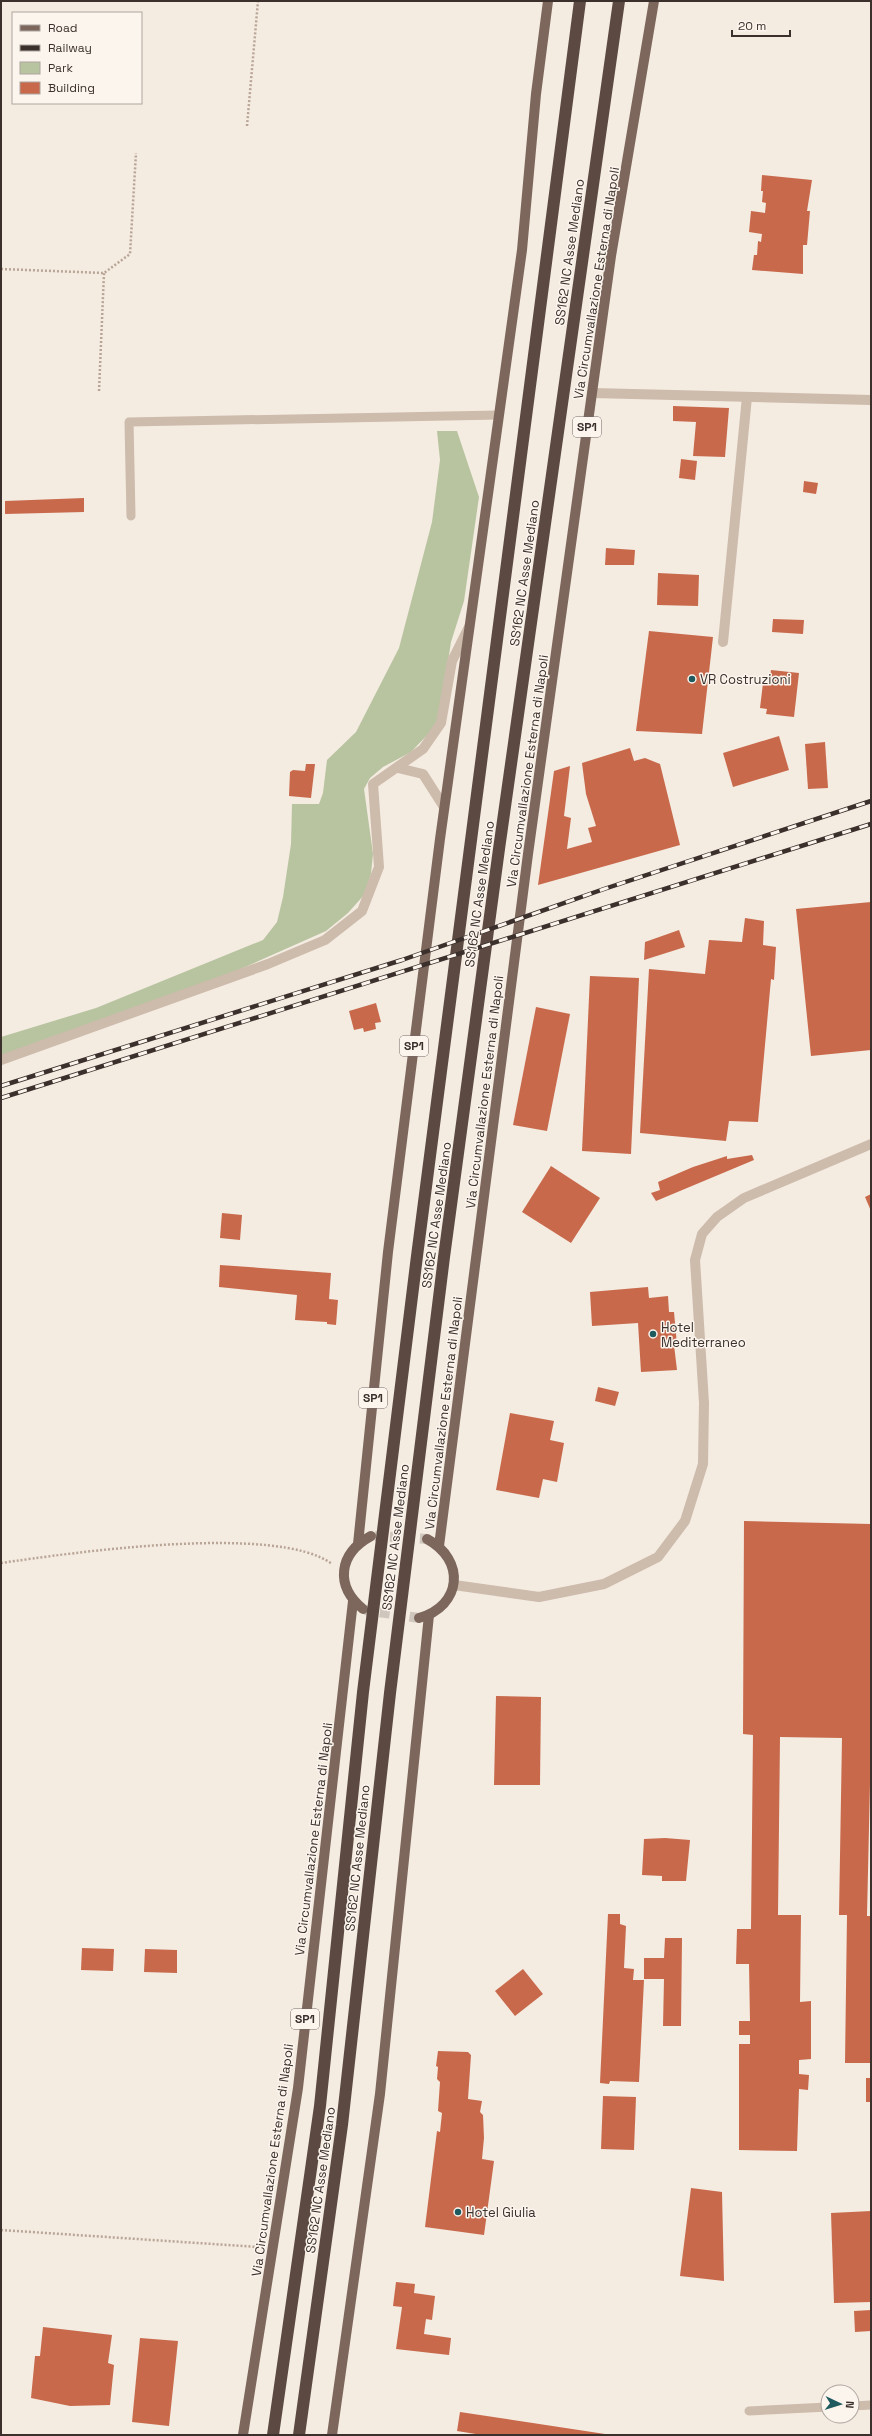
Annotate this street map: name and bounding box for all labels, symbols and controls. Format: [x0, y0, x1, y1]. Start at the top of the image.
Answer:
legend [12, 12, 142, 104]
scale bar [732, 12, 790, 38]
text: 20 m [738, 18, 766, 34]
text: Road [48, 20, 77, 36]
text: Railway [48, 40, 92, 56]
text: Park [48, 60, 73, 76]
text: Building [48, 80, 95, 96]
street label: Via Circumvallazione Esterna di Napoli [570, 166, 623, 400]
street label: SS162 NC Asse Mediano [551, 178, 588, 326]
road number: SP1 [573, 417, 601, 437]
street label: SS162 NC Asse Mediano [506, 499, 543, 647]
street label: Via Circumvallazione Esterna di Napoli [503, 654, 552, 889]
place label: VR Costruzioni [700, 671, 791, 688]
marker: VR Costruzioni [687, 674, 697, 684]
street label: SS162 NC Asse Mediano [461, 820, 498, 968]
street label: Via Circumvallazione Esterna di Napoli [462, 974, 507, 1210]
road number: SP1 [400, 1036, 428, 1056]
street label: SS162 NC Asse Mediano [418, 1141, 455, 1289]
street label: Via Circumvallazione Esterna di Napoli [421, 1295, 466, 1531]
place label: Hotel Mediterraneo [661, 1319, 746, 1351]
marker: Hotel Mediterraneo [648, 1329, 658, 1339]
road number: SP1 [359, 1388, 387, 1408]
street label: SS162 NC Asse Mediano [378, 1463, 413, 1611]
street label: Via Circumvallazione Esterna di Napoli [291, 1721, 336, 1957]
street label: SS162 NC Asse Mediano [341, 1784, 374, 1932]
road number: SP1 [291, 2009, 319, 2029]
street label: Via Circumvallazione Esterna di Napoli [248, 2043, 297, 2278]
street label: SS162 NC Asse Mediano [302, 2106, 339, 2254]
place label: Hotel Giulia [466, 2204, 536, 2221]
marker: Hotel Giulia [453, 2207, 463, 2217]
north arrow [820, 2384, 860, 2424]
text: N [843, 2401, 857, 2409]

